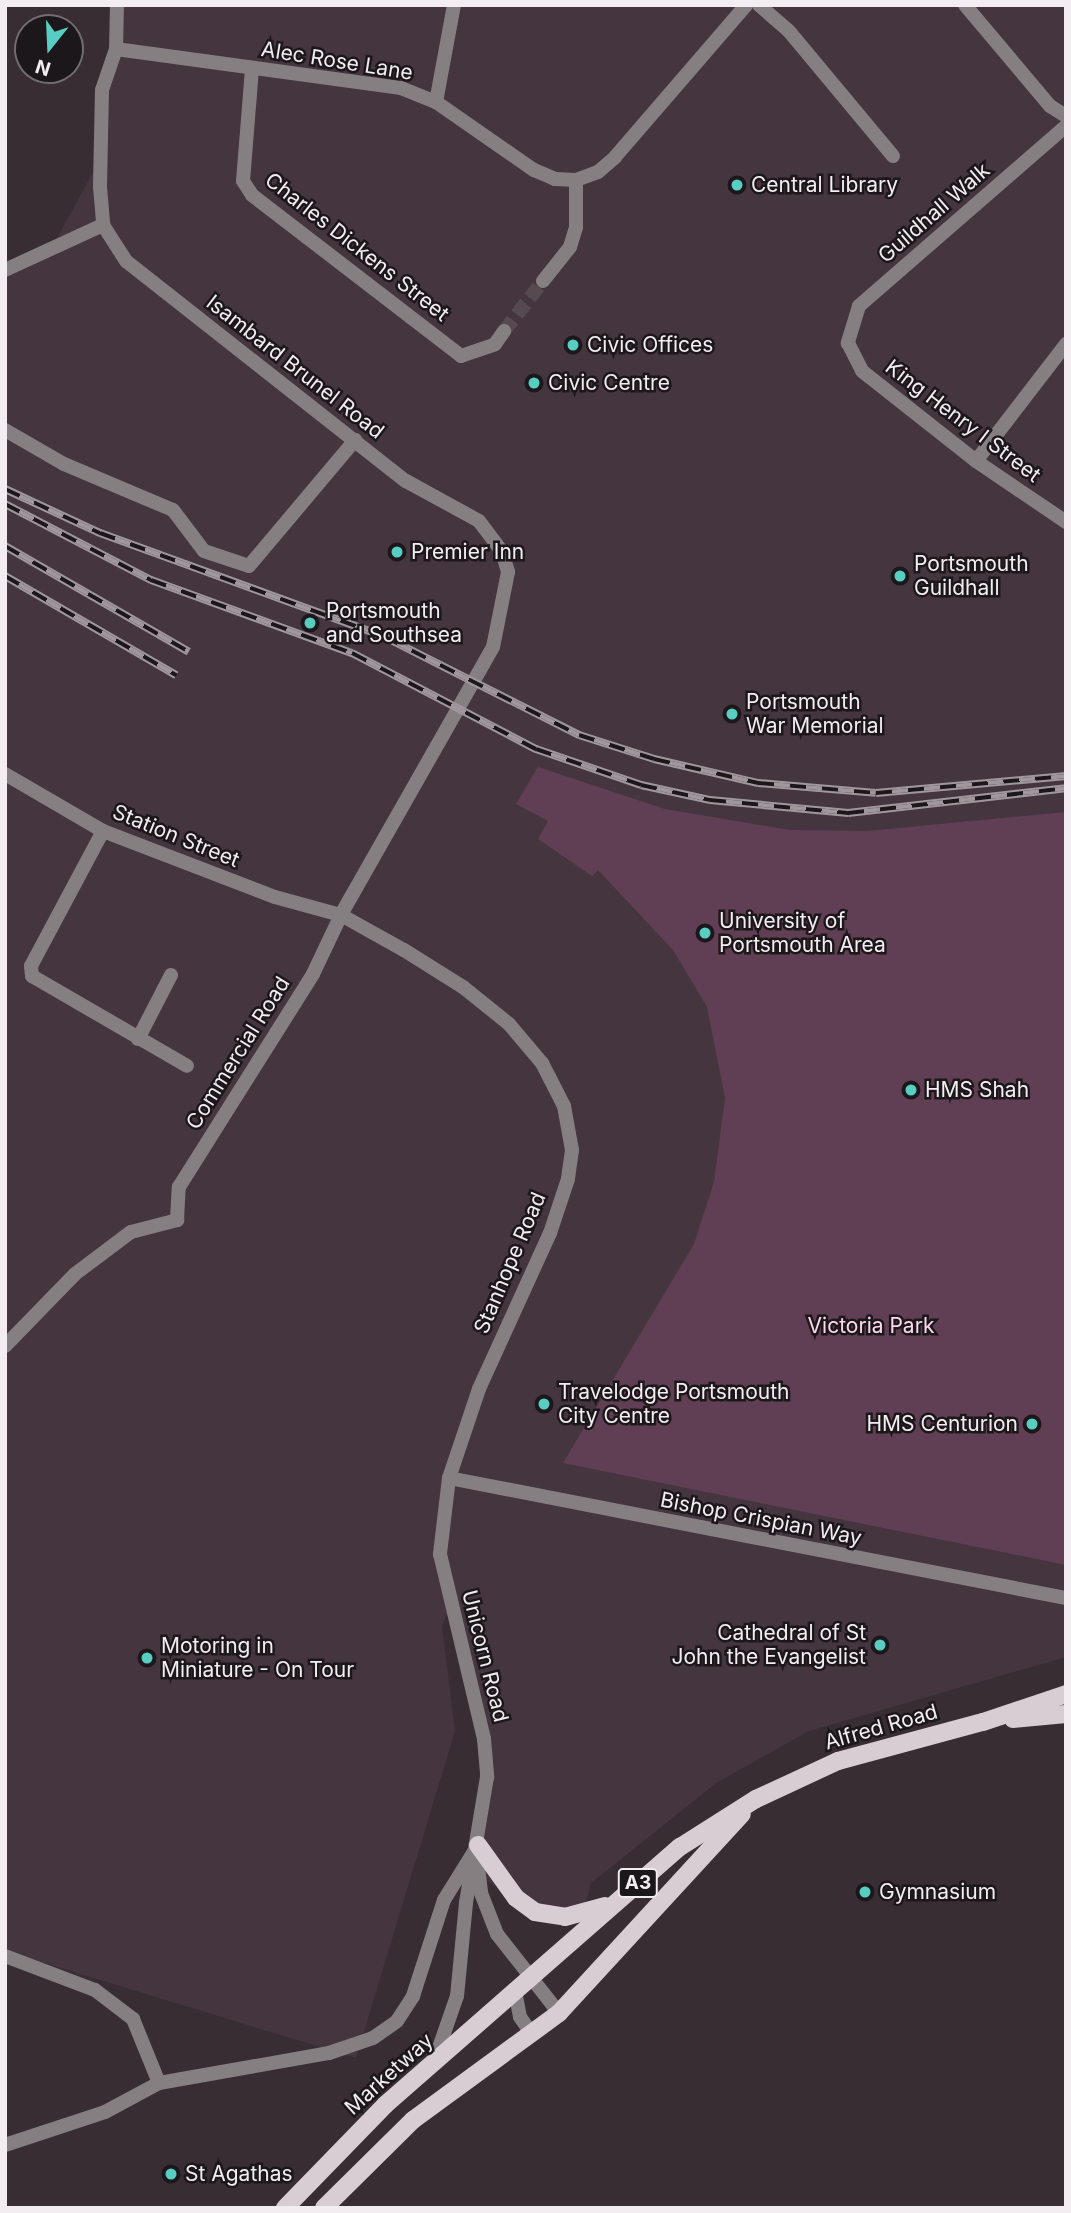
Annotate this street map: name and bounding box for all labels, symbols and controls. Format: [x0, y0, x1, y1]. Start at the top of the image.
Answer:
north arrow [14, 14, 84, 84]
street label: Alec Rose Lane [259, 37, 415, 85]
text: N [33, 54, 53, 81]
street label: Guildhall Walk [873, 158, 995, 268]
street label: Charles Dickens Street [260, 167, 454, 327]
place label: Central Library [751, 172, 898, 198]
marker: Central Library [729, 177, 745, 193]
street label: Isambard Brunel Road [201, 290, 389, 444]
place label: Civic Offices [587, 332, 713, 358]
marker: Civic Offices [565, 337, 581, 353]
street label: King Henry I Street [880, 354, 1046, 488]
place label: Civic Centre [548, 370, 670, 396]
marker: Civic Centre [526, 375, 542, 391]
place label: Premier Inn [411, 539, 524, 565]
marker: Premier Inn [389, 544, 405, 560]
place label: Portsmouth Guildhall [914, 551, 1029, 601]
marker: Portsmouth Guildhall [892, 568, 908, 584]
place label: Portsmouth and Southsea [326, 598, 462, 648]
marker: Portsmouth and Southsea [300, 613, 320, 633]
place label: Portsmouth War Memorial [746, 689, 884, 739]
marker: Portsmouth War Memorial [724, 706, 740, 722]
street label: Station Street [109, 799, 243, 873]
place label: University of Portsmouth Area [719, 908, 886, 958]
marker: University of Portsmouth Area [697, 925, 713, 941]
street label: Commercial Road [181, 972, 295, 1134]
place label: HMS Shah [925, 1077, 1029, 1103]
marker: HMS Shah [903, 1082, 919, 1098]
street label: Stanhope Road [469, 1188, 551, 1338]
park label: Victoria Park [808, 1313, 934, 1339]
place label: Travelodge Portsmouth City Centre [558, 1379, 790, 1429]
marker: Travelodge Portsmouth City Centre [536, 1396, 552, 1412]
place label: HMS Centurion [866, 1411, 1018, 1437]
marker: HMS Centurion [1024, 1416, 1040, 1432]
street label: Bishop Crispian Way [658, 1487, 864, 1551]
street label: Unicorn Road [456, 1588, 514, 1724]
place label: Cathedral of St John the Evangelist [671, 1620, 866, 1670]
place label: Motoring in Miniature - On Tour [161, 1633, 354, 1683]
marker: Cathedral of St John the Evangelist [872, 1637, 888, 1653]
marker: Motoring in Miniature - On Tour [139, 1650, 155, 1666]
street label: Alfred Road [822, 1699, 940, 1755]
road number: A3 [617, 1868, 659, 1898]
place label: Gymnasium [879, 1879, 996, 1905]
marker: Gymnasium [857, 1884, 873, 1900]
street label: Marketway [340, 2028, 438, 2120]
place label: St Agathas [185, 2161, 293, 2187]
marker: St Agathas [163, 2166, 179, 2182]

